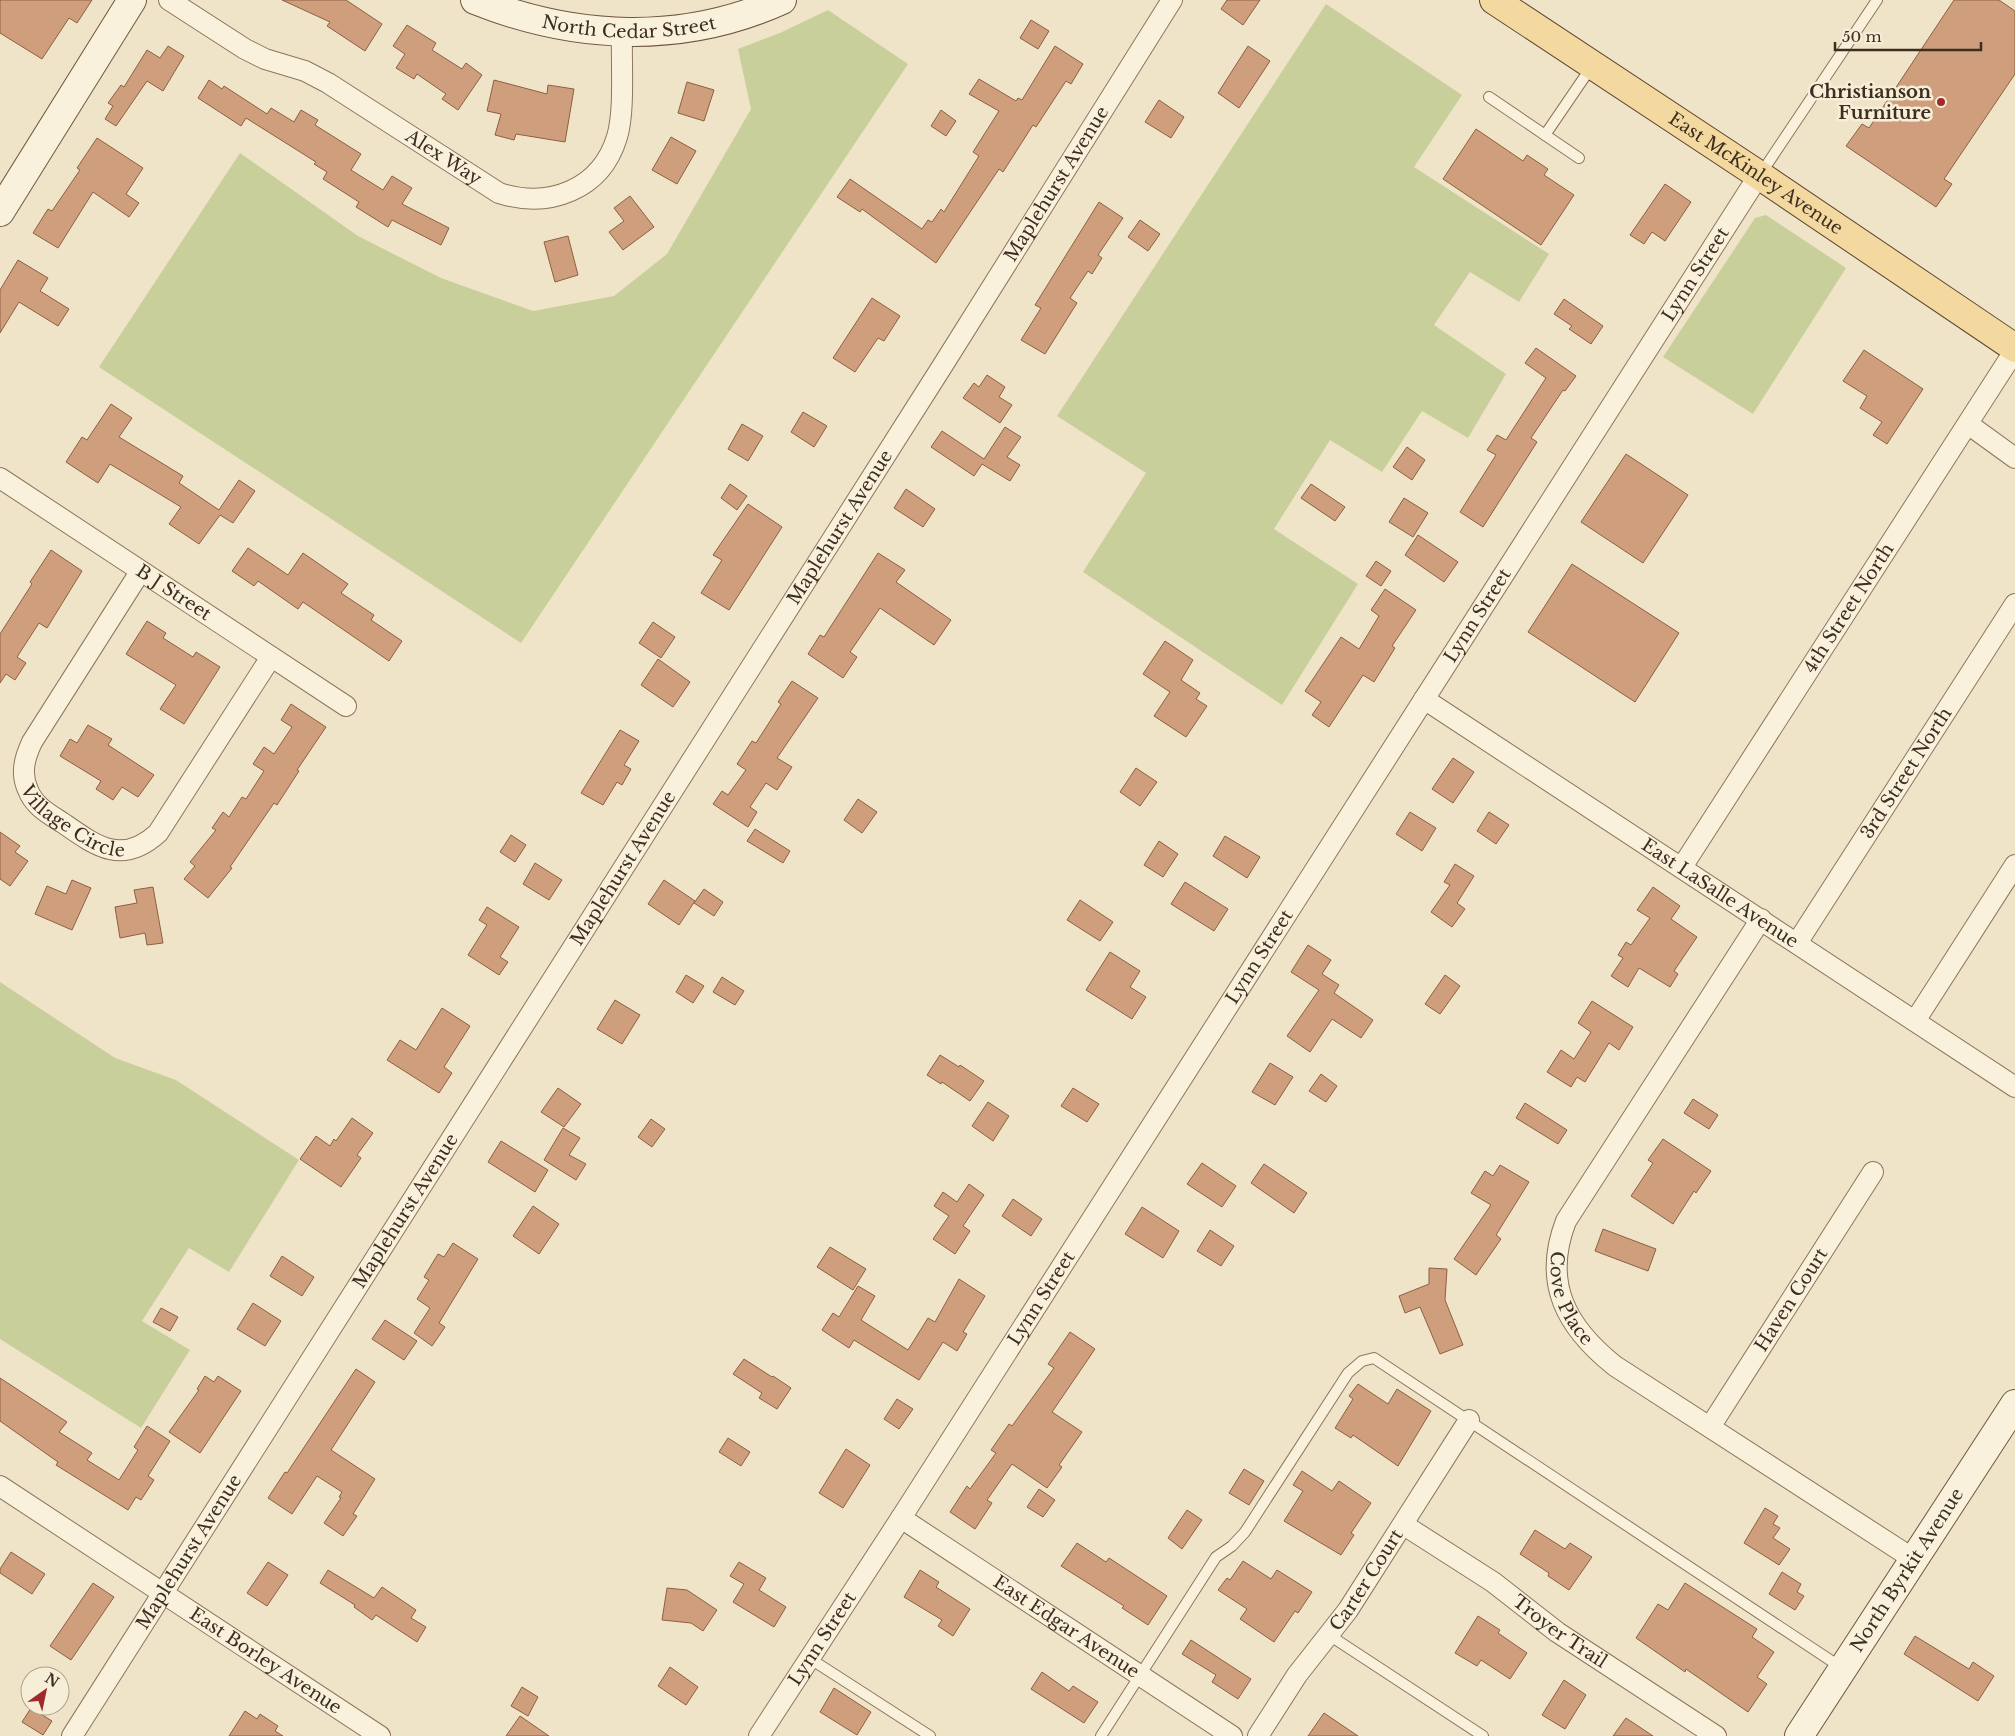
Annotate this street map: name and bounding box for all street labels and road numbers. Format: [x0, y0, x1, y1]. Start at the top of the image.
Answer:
street label: North Cedar Street [540, 11, 718, 43]
street label: Maplehurst Avenue [1000, 102, 1114, 266]
street label: East McKinley Avenue [1665, 107, 1847, 239]
street label: Alex Way [401, 124, 486, 190]
street label: Lynn Street [1657, 223, 1734, 326]
street label: Maplehurst Avenue [783, 446, 897, 609]
street label: 4th Street North [1799, 539, 1899, 677]
street label: B J Street [132, 560, 216, 625]
street label: Lynn Street [1439, 564, 1516, 667]
street label: 3rd Street North [1856, 703, 1956, 843]
street label: Village Circle [16, 780, 125, 861]
street label: Maplehurst Avenue [566, 787, 681, 950]
street label: East LaSalle Avenue [1637, 834, 1802, 953]
street label: Lynn Street [1221, 906, 1298, 1008]
street label: Maplehurst Avenue [348, 1129, 463, 1292]
street label: Haven Court [1750, 1244, 1833, 1356]
street label: Lynn Street [1003, 1247, 1080, 1349]
street label: Cove Place [1545, 1250, 1598, 1350]
street label: Maplehurst Avenue [132, 1470, 246, 1633]
street label: North Byrkit Avenue [1846, 1484, 1968, 1656]
street label: Carter Court [1325, 1525, 1408, 1635]
street label: East Edgar Avenue [989, 1571, 1144, 1683]
street label: Lynn Street [784, 1588, 861, 1690]
street label: Troyer Trail [1508, 1590, 1611, 1673]
street label: East Borley Avenue [186, 1603, 346, 1719]

